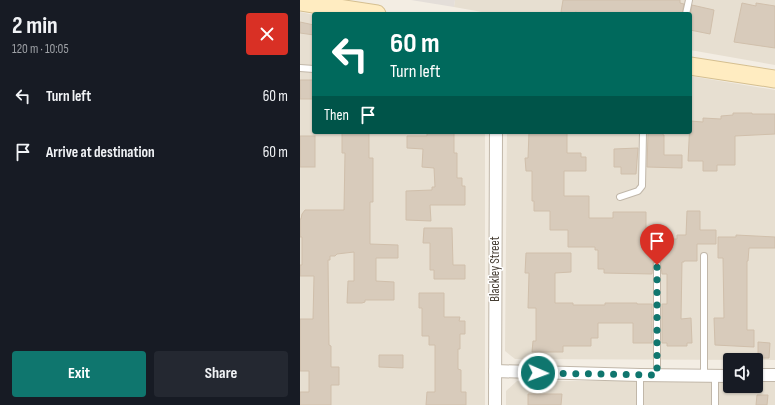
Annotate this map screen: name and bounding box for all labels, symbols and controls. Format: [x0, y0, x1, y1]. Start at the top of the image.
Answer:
text: 2 min [12, 11, 58, 40]
button: close [246, 13, 288, 55]
text: 60 m [390, 27, 439, 60]
icon: left [324, 28, 376, 80]
text: 120 m · 10:05 [12, 41, 69, 57]
text: Turn left [390, 61, 441, 82]
icon: left [12, 85, 34, 107]
text: Turn left [46, 87, 91, 106]
text: 60 m [263, 87, 288, 106]
icon: arrive [357, 104, 379, 126]
text: Then [324, 106, 349, 125]
icon: arrive [12, 141, 34, 163]
text: Arrive at destination [46, 143, 155, 162]
text: 60 m [263, 143, 288, 162]
pin [640, 224, 674, 265]
icon: arrive [646, 230, 668, 252]
street label: Blackley Street [487, 236, 503, 302]
button: Exit [12, 351, 146, 397]
button: Share [154, 351, 288, 397]
position arrow [517, 352, 559, 394]
map controls [723, 353, 763, 393]
button: sound [723, 353, 763, 393]

